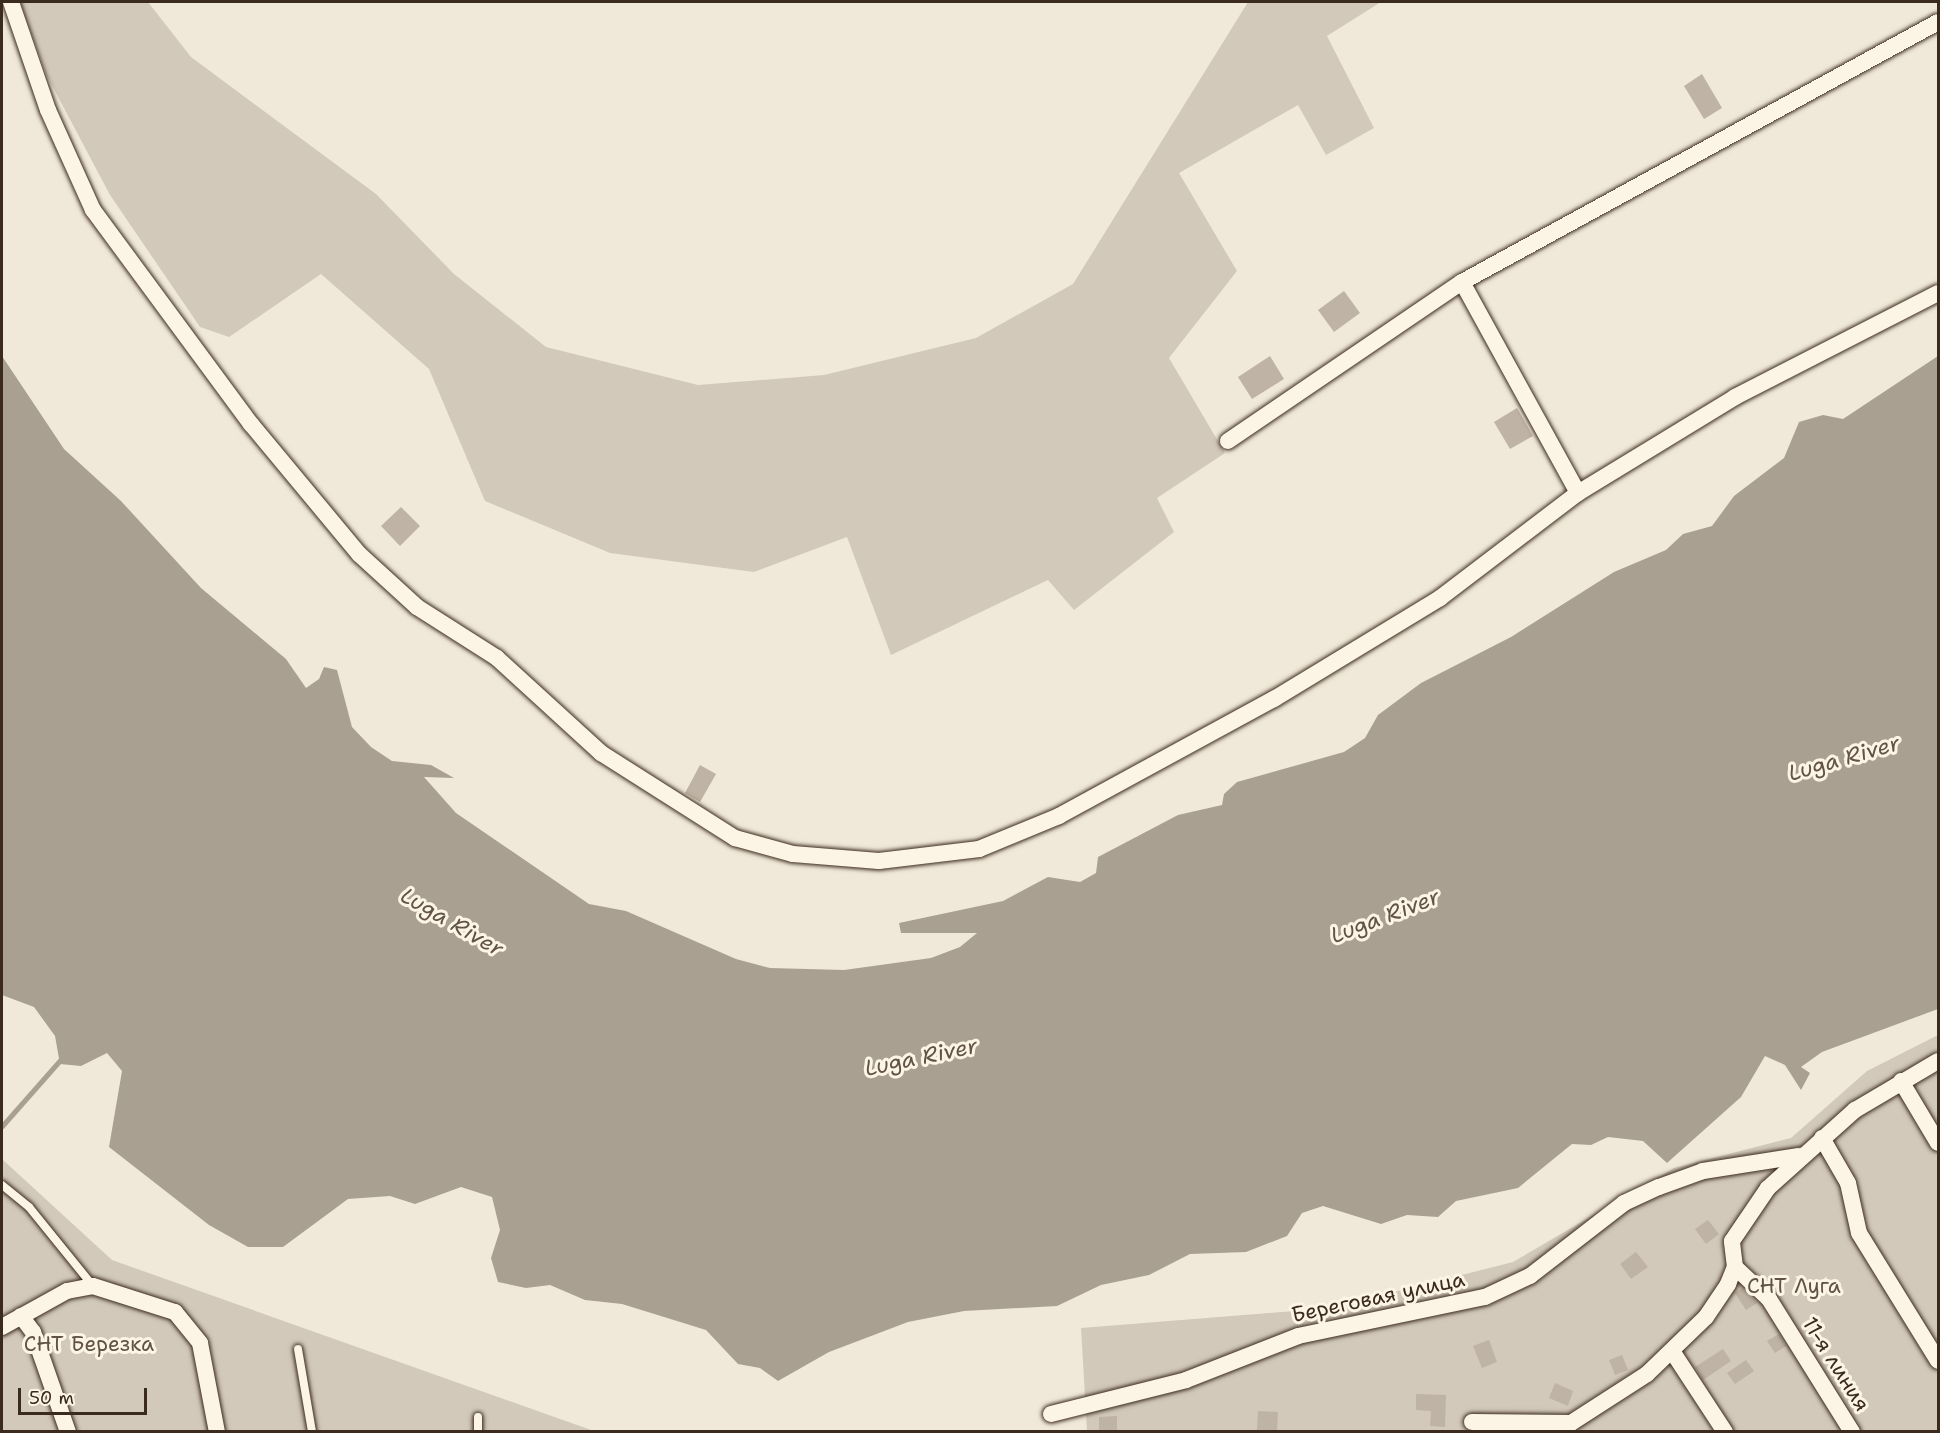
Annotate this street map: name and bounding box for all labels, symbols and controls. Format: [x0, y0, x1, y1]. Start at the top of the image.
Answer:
water label: Luga River [1785, 729, 1903, 787]
water label: Luga River [396, 882, 508, 962]
water label: Luga River [1327, 883, 1443, 949]
water label: Luga River [862, 1032, 980, 1082]
street label: Береговая улица [1289, 1266, 1467, 1328]
park label: СНТ Луга [1747, 1273, 1841, 1299]
street label: 11-я линия [1797, 1312, 1875, 1416]
park label: СНТ Березка [24, 1331, 154, 1357]
scale bar [21, 1376, 150, 1414]
text: 50 m [29, 1386, 74, 1410]

